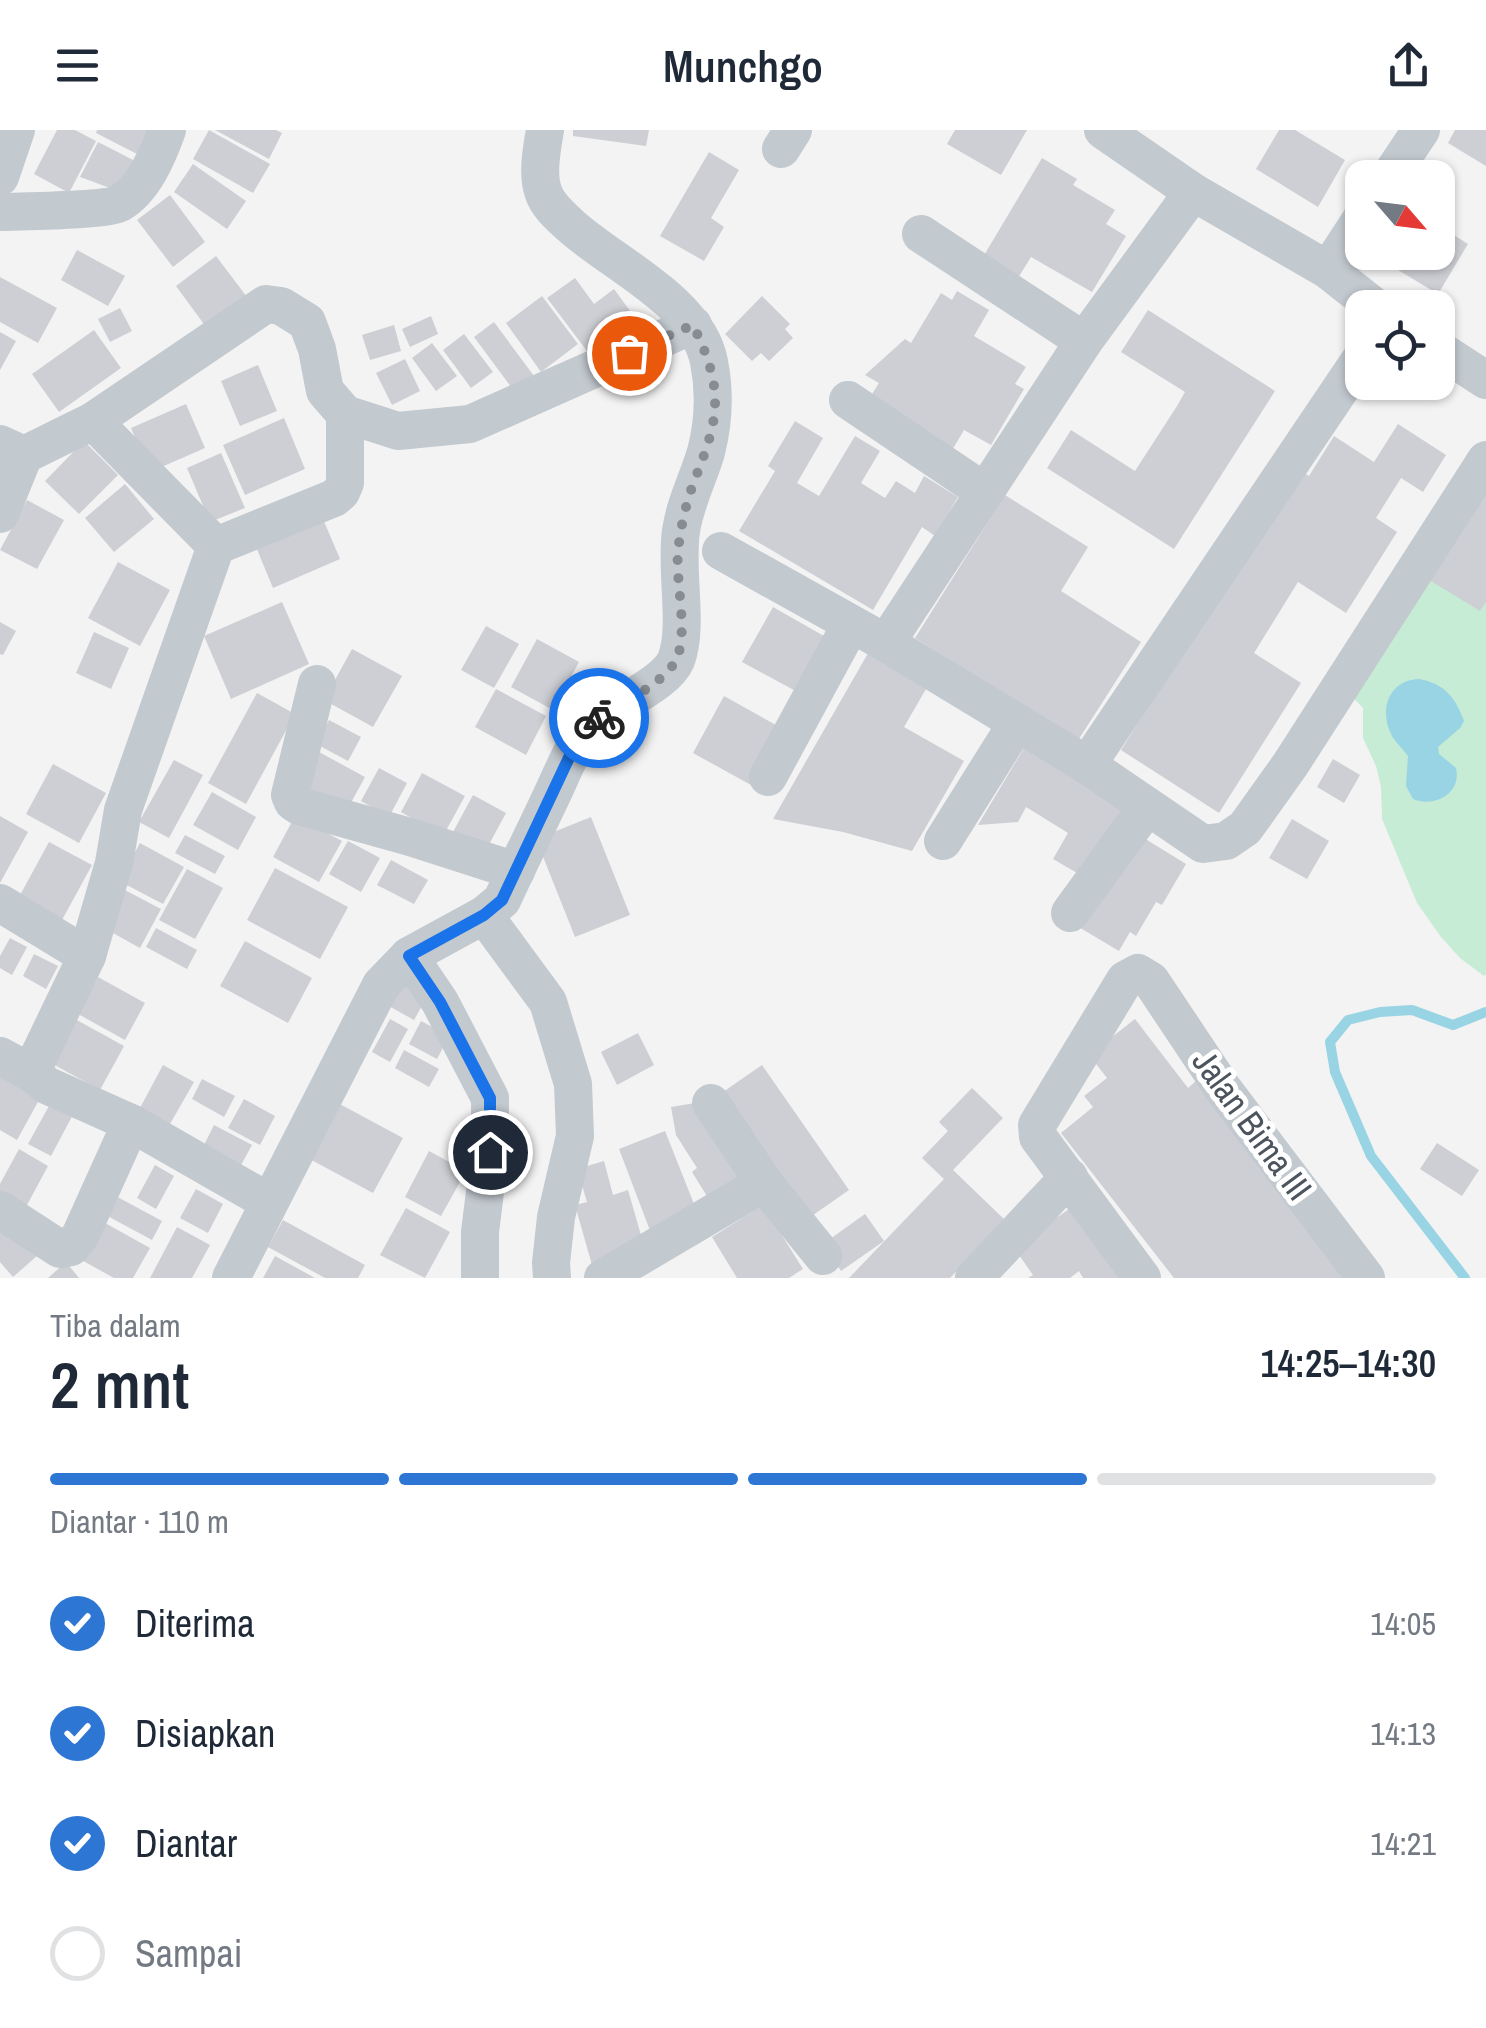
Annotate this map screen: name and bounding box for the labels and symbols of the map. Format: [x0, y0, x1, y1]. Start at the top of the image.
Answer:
north arrow [1345, 160, 1455, 270]
pin [587, 311, 672, 396]
courier [549, 668, 649, 768]
street label: Jalan Bima III [1182, 1040, 1323, 1210]
pin [448, 1110, 533, 1195]

